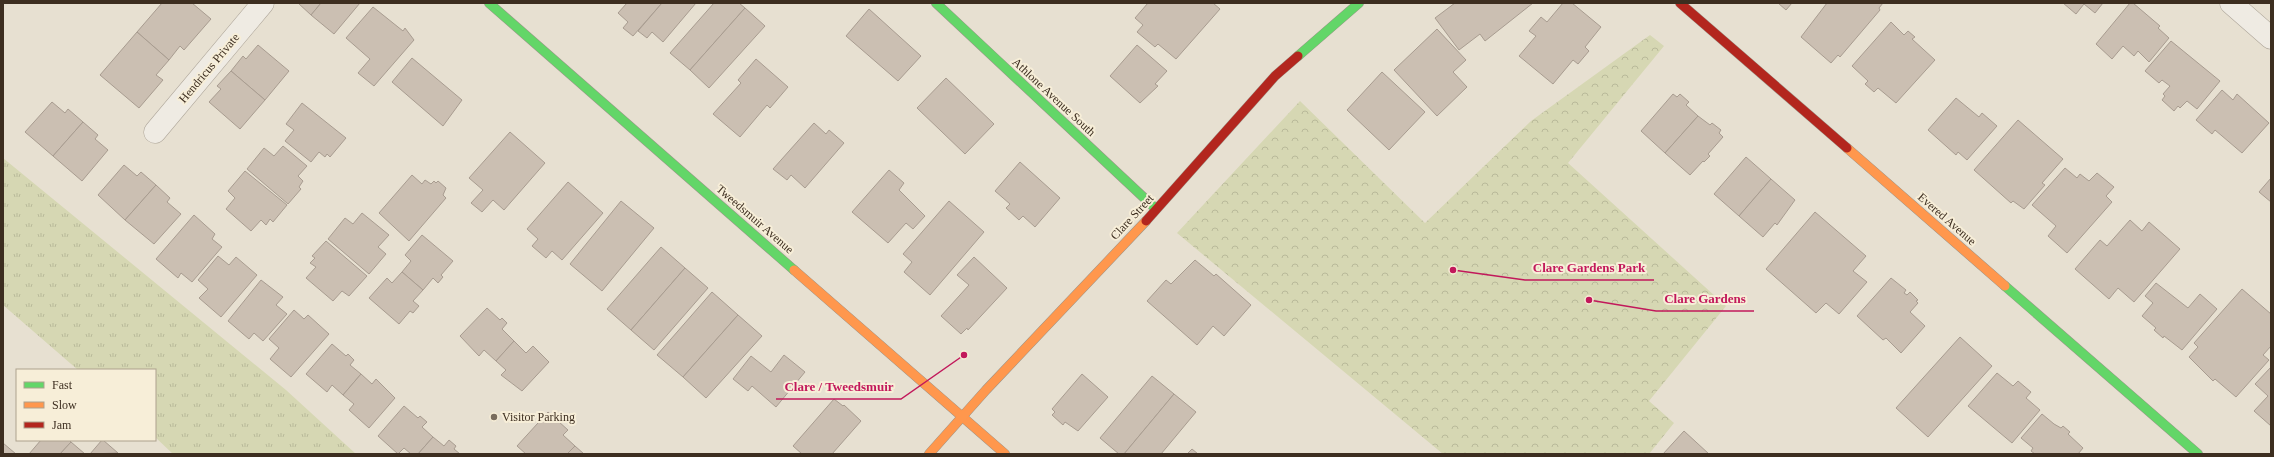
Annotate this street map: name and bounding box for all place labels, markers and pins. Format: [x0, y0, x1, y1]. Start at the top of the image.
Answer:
callout: Clare Gardens Park [1525, 255, 1654, 280]
callout: Clare Gardens [1656, 286, 1754, 311]
callout: Clare / Tweedsmuir [776, 374, 901, 399]
place label: Visitor Parking [502, 410, 575, 424]
marker: Visitor Parking [489, 412, 499, 422]

